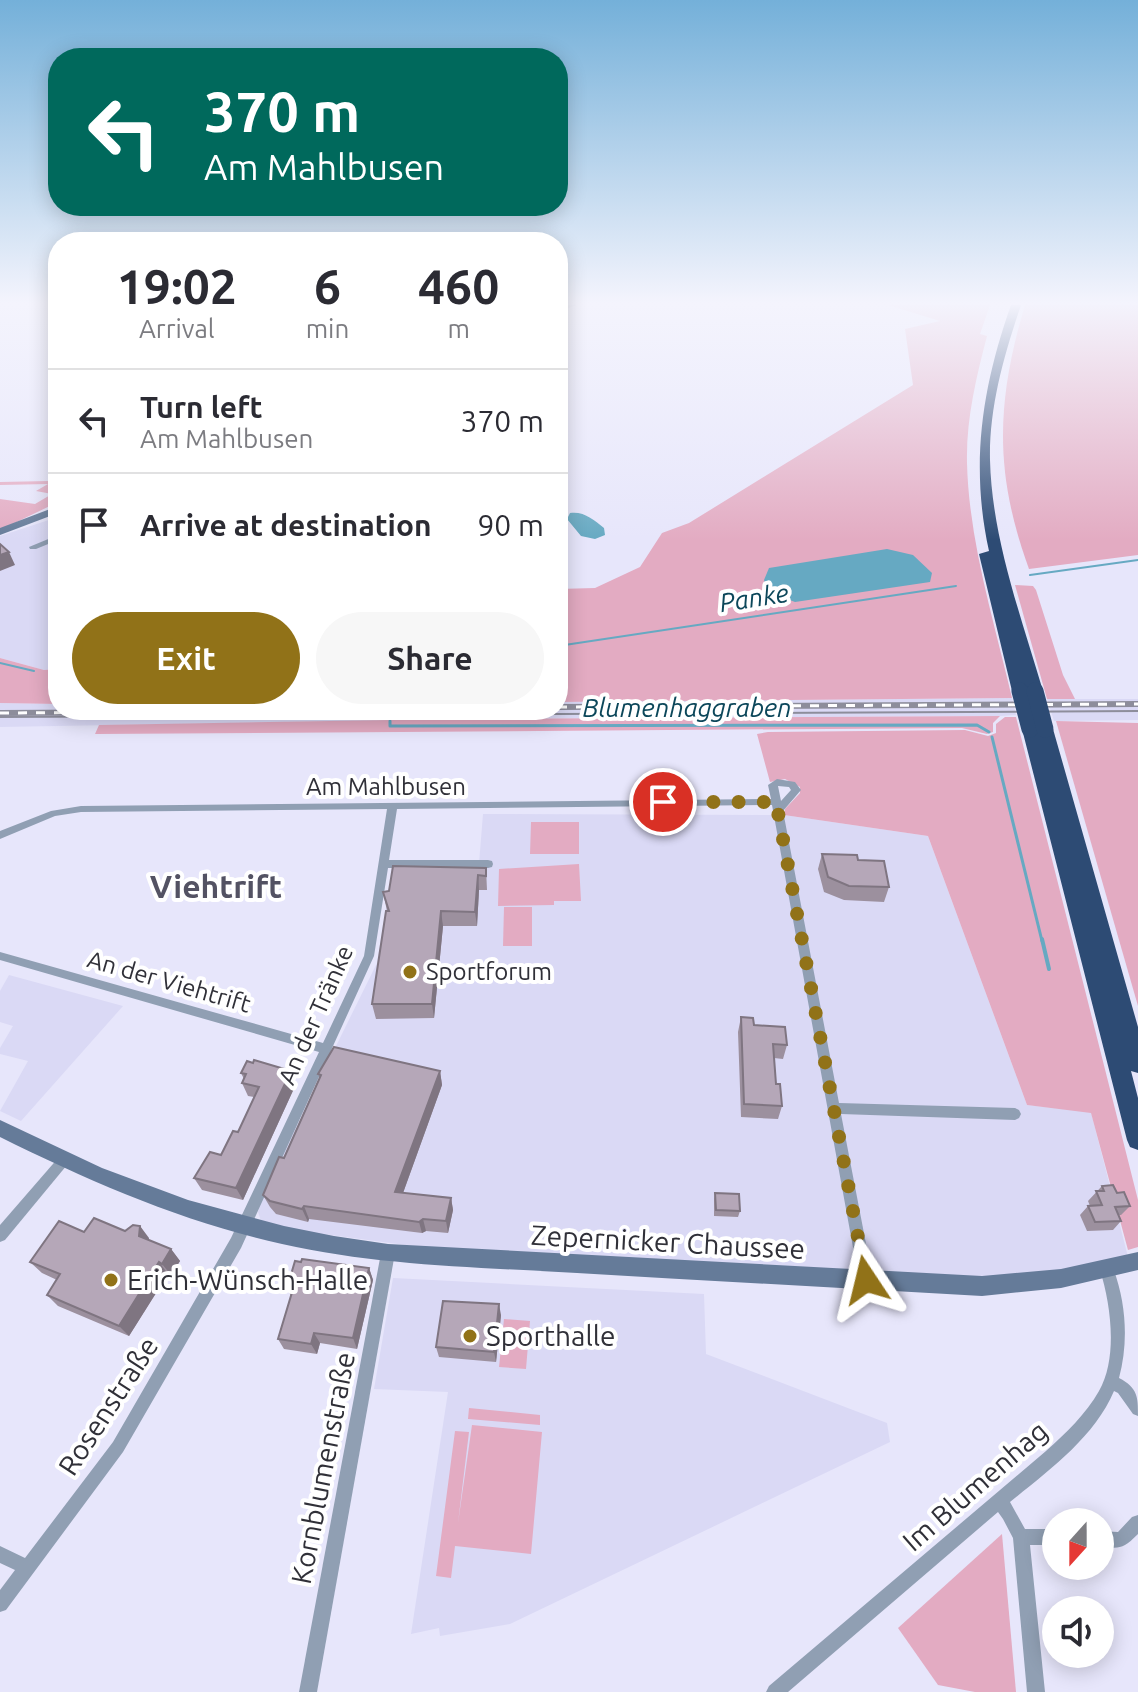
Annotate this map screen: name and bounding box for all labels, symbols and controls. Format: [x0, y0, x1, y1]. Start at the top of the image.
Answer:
icon: left [72, 80, 176, 184]
text: 370 m [204, 80, 360, 143]
text: Am Mahlbusen [204, 146, 444, 187]
text: 19:02 [117, 259, 237, 313]
text: 6 [314, 259, 341, 313]
text: 460 [418, 259, 499, 313]
text: Arrival [139, 314, 215, 343]
text: min [306, 314, 349, 343]
text: m [447, 314, 470, 343]
text: Turn left [140, 390, 262, 424]
icon: left [72, 399, 116, 443]
text: 370 m [460, 404, 544, 438]
text: Am Mahlbusen [140, 424, 313, 453]
icon: arrive [72, 503, 116, 547]
text: Arrive at destination [140, 508, 432, 542]
text: 90 m [477, 508, 544, 542]
water label: Panke [717, 578, 791, 617]
button: Exit [72, 612, 300, 704]
button: Share [316, 612, 544, 704]
water label: Blumenhaggraben [582, 693, 792, 722]
pin [629, 768, 697, 836]
street label: Am Mahlbusen [306, 773, 466, 800]
icon: arrive [641, 780, 685, 824]
district label: Viehtrift [150, 868, 282, 904]
street label: An der Tränke [273, 941, 358, 1088]
street label: An der Viehtrift [84, 945, 254, 1018]
place label: Sportforum [426, 958, 552, 985]
marker: Sportforum [401, 963, 419, 981]
street label: Zepernicker Chaussee [530, 1219, 806, 1264]
position arrow [824, 1238, 908, 1322]
place label: Erich-Wünsch-Halle [127, 1264, 368, 1295]
marker: Erich-Wünsch-Halle [102, 1271, 120, 1289]
place label: Sporthalle [486, 1320, 616, 1351]
marker: Sporthalle [461, 1327, 479, 1345]
street label: Rosenstraße [52, 1331, 164, 1480]
street label: Kornblumenstraße [285, 1349, 360, 1586]
street label: Im Blumenhag [896, 1415, 1053, 1557]
north arrow [1042, 1508, 1114, 1580]
map controls [1042, 1508, 1114, 1668]
button: sound [1042, 1596, 1114, 1668]

